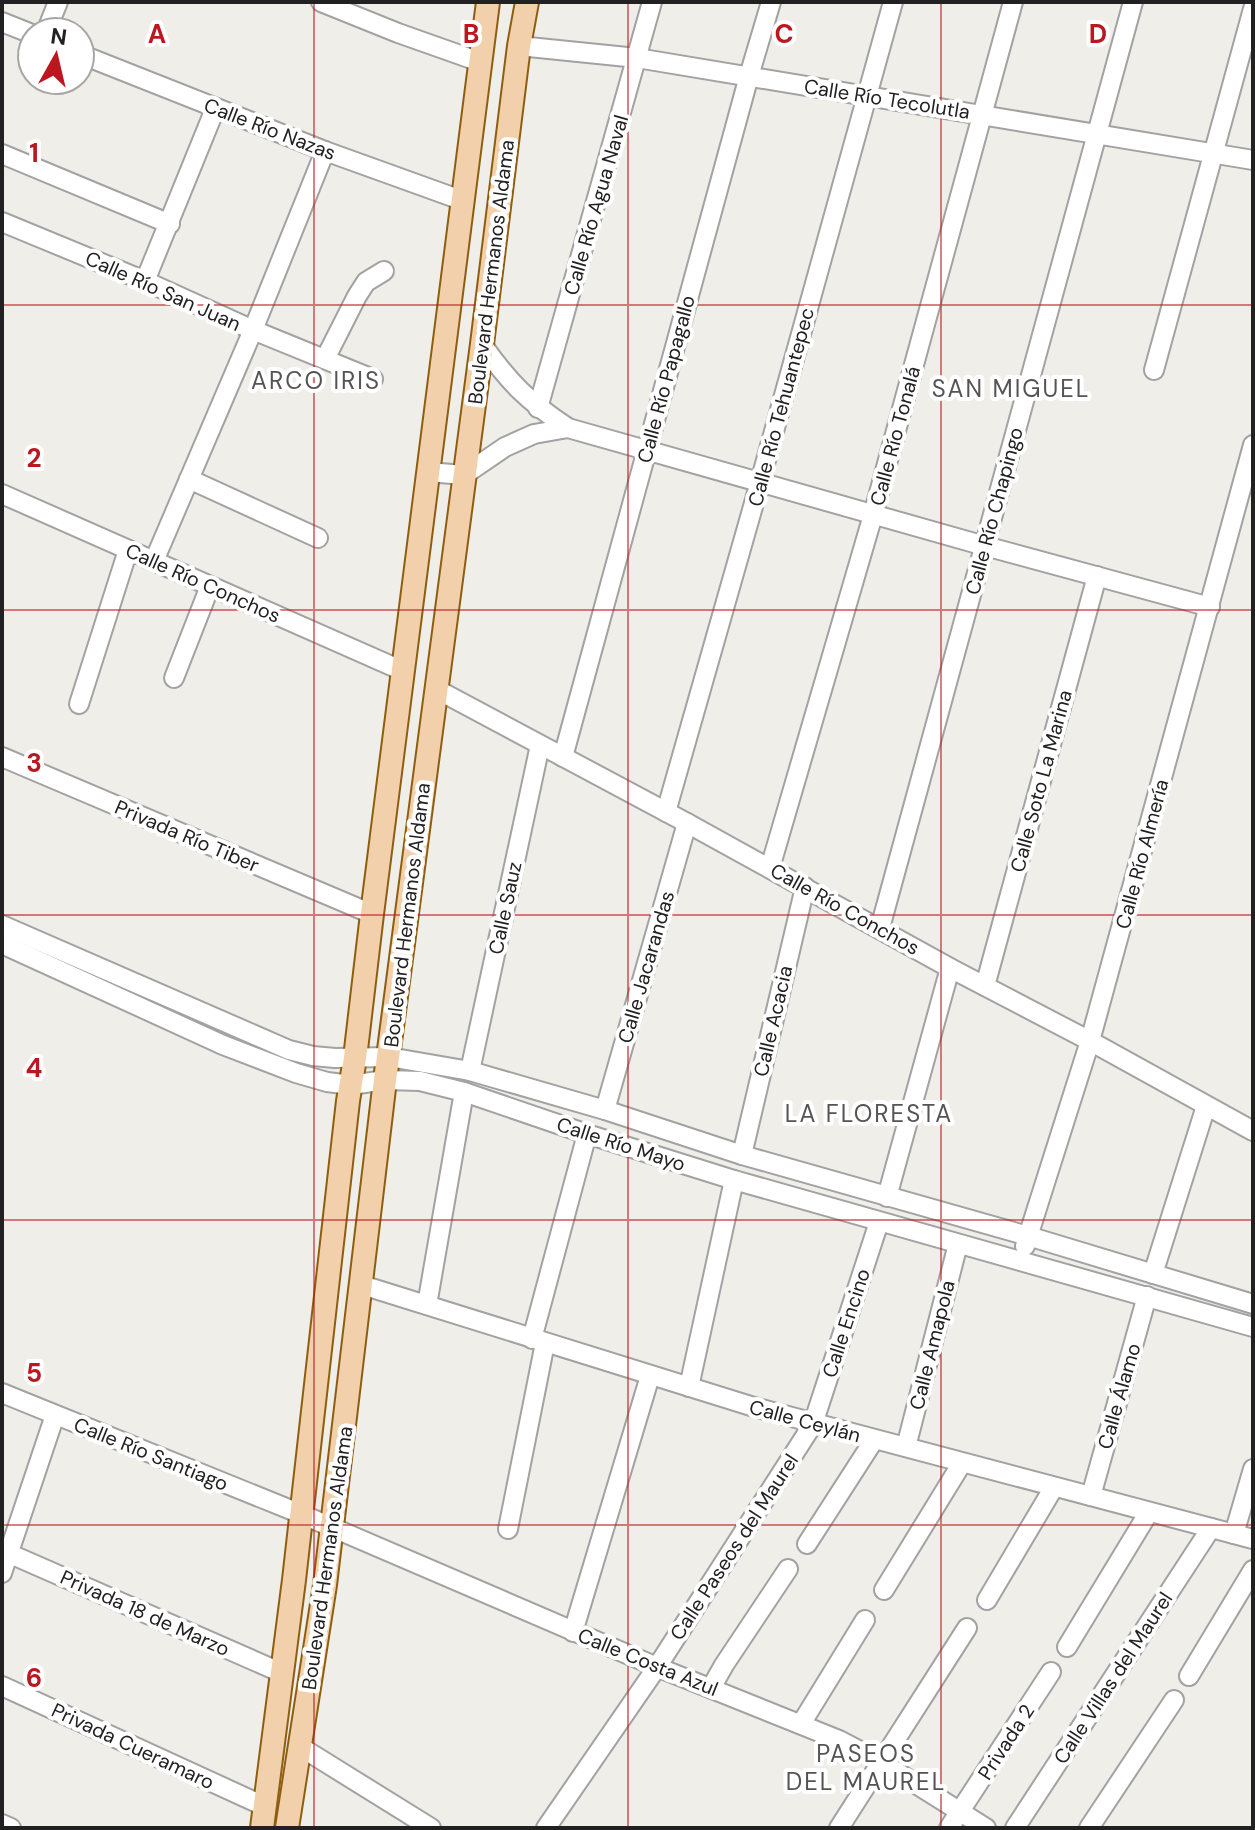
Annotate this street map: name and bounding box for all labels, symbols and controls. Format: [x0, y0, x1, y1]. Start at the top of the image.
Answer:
north arrow [16, 16, 96, 96]
text: A [148, 17, 166, 51]
text: B [463, 17, 479, 51]
text: C [774, 17, 794, 51]
text: D [1089, 17, 1107, 51]
text: N [49, 21, 69, 52]
street label: Calle Río Tecolutla [802, 73, 972, 125]
street label: Calle Río Nazas [200, 92, 340, 166]
street label: Calle Río Agua Naval [558, 112, 634, 298]
text: 1 [29, 136, 39, 170]
street label: Boulevard Hermanos Aldama [462, 138, 520, 406]
street label: Calle Río San Juan [81, 245, 245, 337]
street label: Calle Río Papagallo [631, 292, 701, 466]
street label: Calle Río Tehuantepec [742, 305, 820, 509]
street label: Calle Río Tonalá [864, 363, 926, 509]
district label: ARCO IRIS [251, 365, 381, 396]
district label: SAN MIGUEL [932, 373, 1090, 404]
street label: Calle Río Chapingo [959, 424, 1029, 598]
text: 2 [26, 441, 42, 475]
street label: Calle Río Conchos [121, 537, 285, 629]
street label: Calle Soto La Marina [1004, 687, 1078, 875]
text: 3 [26, 746, 42, 780]
street label: Calle Río Almería [1110, 776, 1174, 932]
street label: Boulevard Hermanos Aldama [378, 781, 436, 1049]
street label: Privada Río Tiber [111, 794, 263, 878]
street label: Calle Río Conchos [766, 857, 924, 961]
street label: Calle Sauz [483, 859, 527, 957]
street label: Calle Jacarandas [612, 888, 680, 1046]
street label: Calle Acacia [748, 963, 798, 1079]
text: 4 [26, 1051, 42, 1085]
district label: LA FLORESTA [785, 1098, 953, 1129]
street label: Calle Río Mayo [553, 1111, 689, 1177]
street label: Calle Encino [816, 1265, 876, 1381]
street label: Calle Amapola [903, 1278, 961, 1412]
street label: Calle Álamo [1091, 1340, 1147, 1452]
text: 5 [26, 1356, 42, 1390]
street label: Calle Ceylán [747, 1394, 863, 1448]
street label: Calle Río Santiago [70, 1411, 232, 1497]
street label: Boulevard Hermanos Aldama [296, 1424, 358, 1692]
street label: Calle Paseos del Maurel [664, 1449, 804, 1645]
street label: Privada 18 de Marzo [56, 1564, 234, 1662]
street label: Calle Villas del Maurel [1048, 1587, 1178, 1769]
street label: Calle Costa Azul [574, 1622, 722, 1702]
text: 6 [26, 1661, 42, 1695]
street label: Privada Cueramaro [48, 1697, 218, 1795]
street label: Privada 2 [972, 1699, 1040, 1785]
district label: PASEOS DEL MAUREL [786, 1738, 946, 1797]

